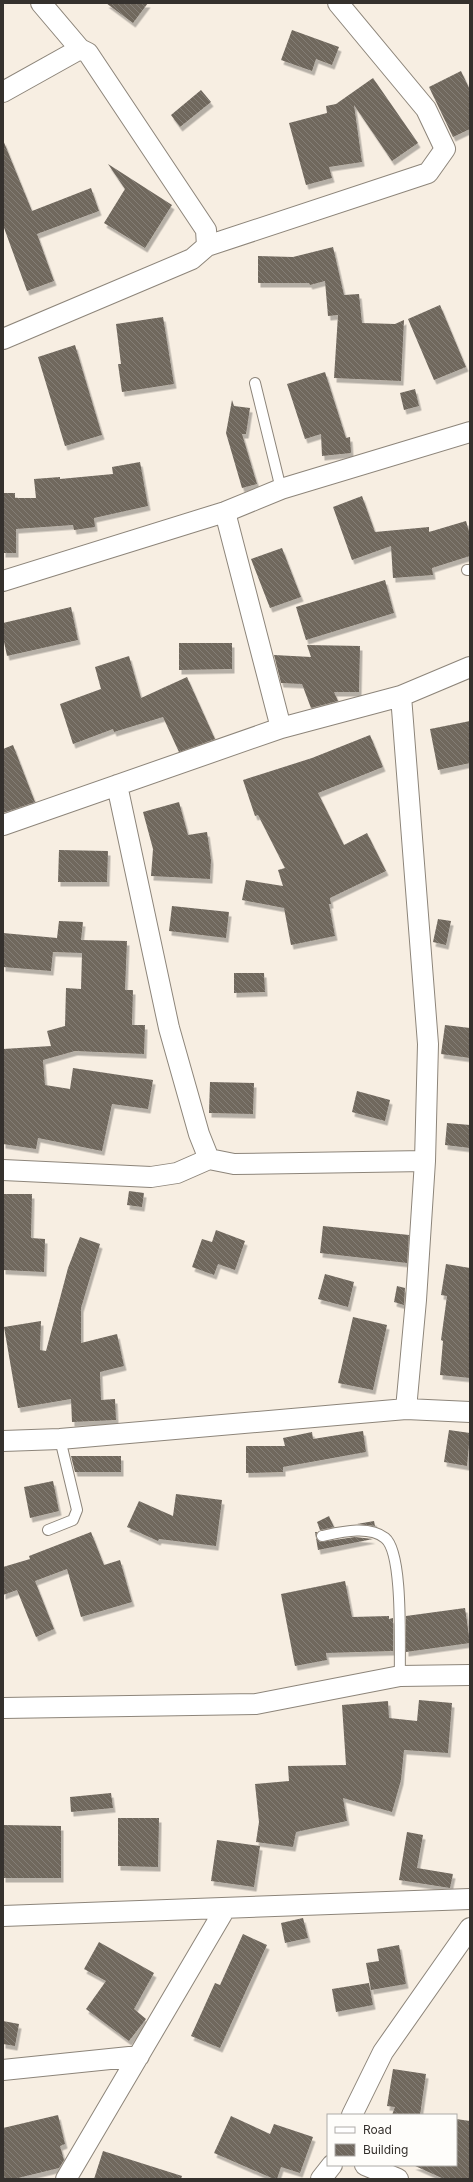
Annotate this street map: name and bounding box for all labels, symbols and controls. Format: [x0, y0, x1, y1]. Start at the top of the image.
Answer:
legend [327, 2114, 457, 2166]
text: Road [363, 2122, 392, 2137]
text: Building [363, 2142, 408, 2157]

